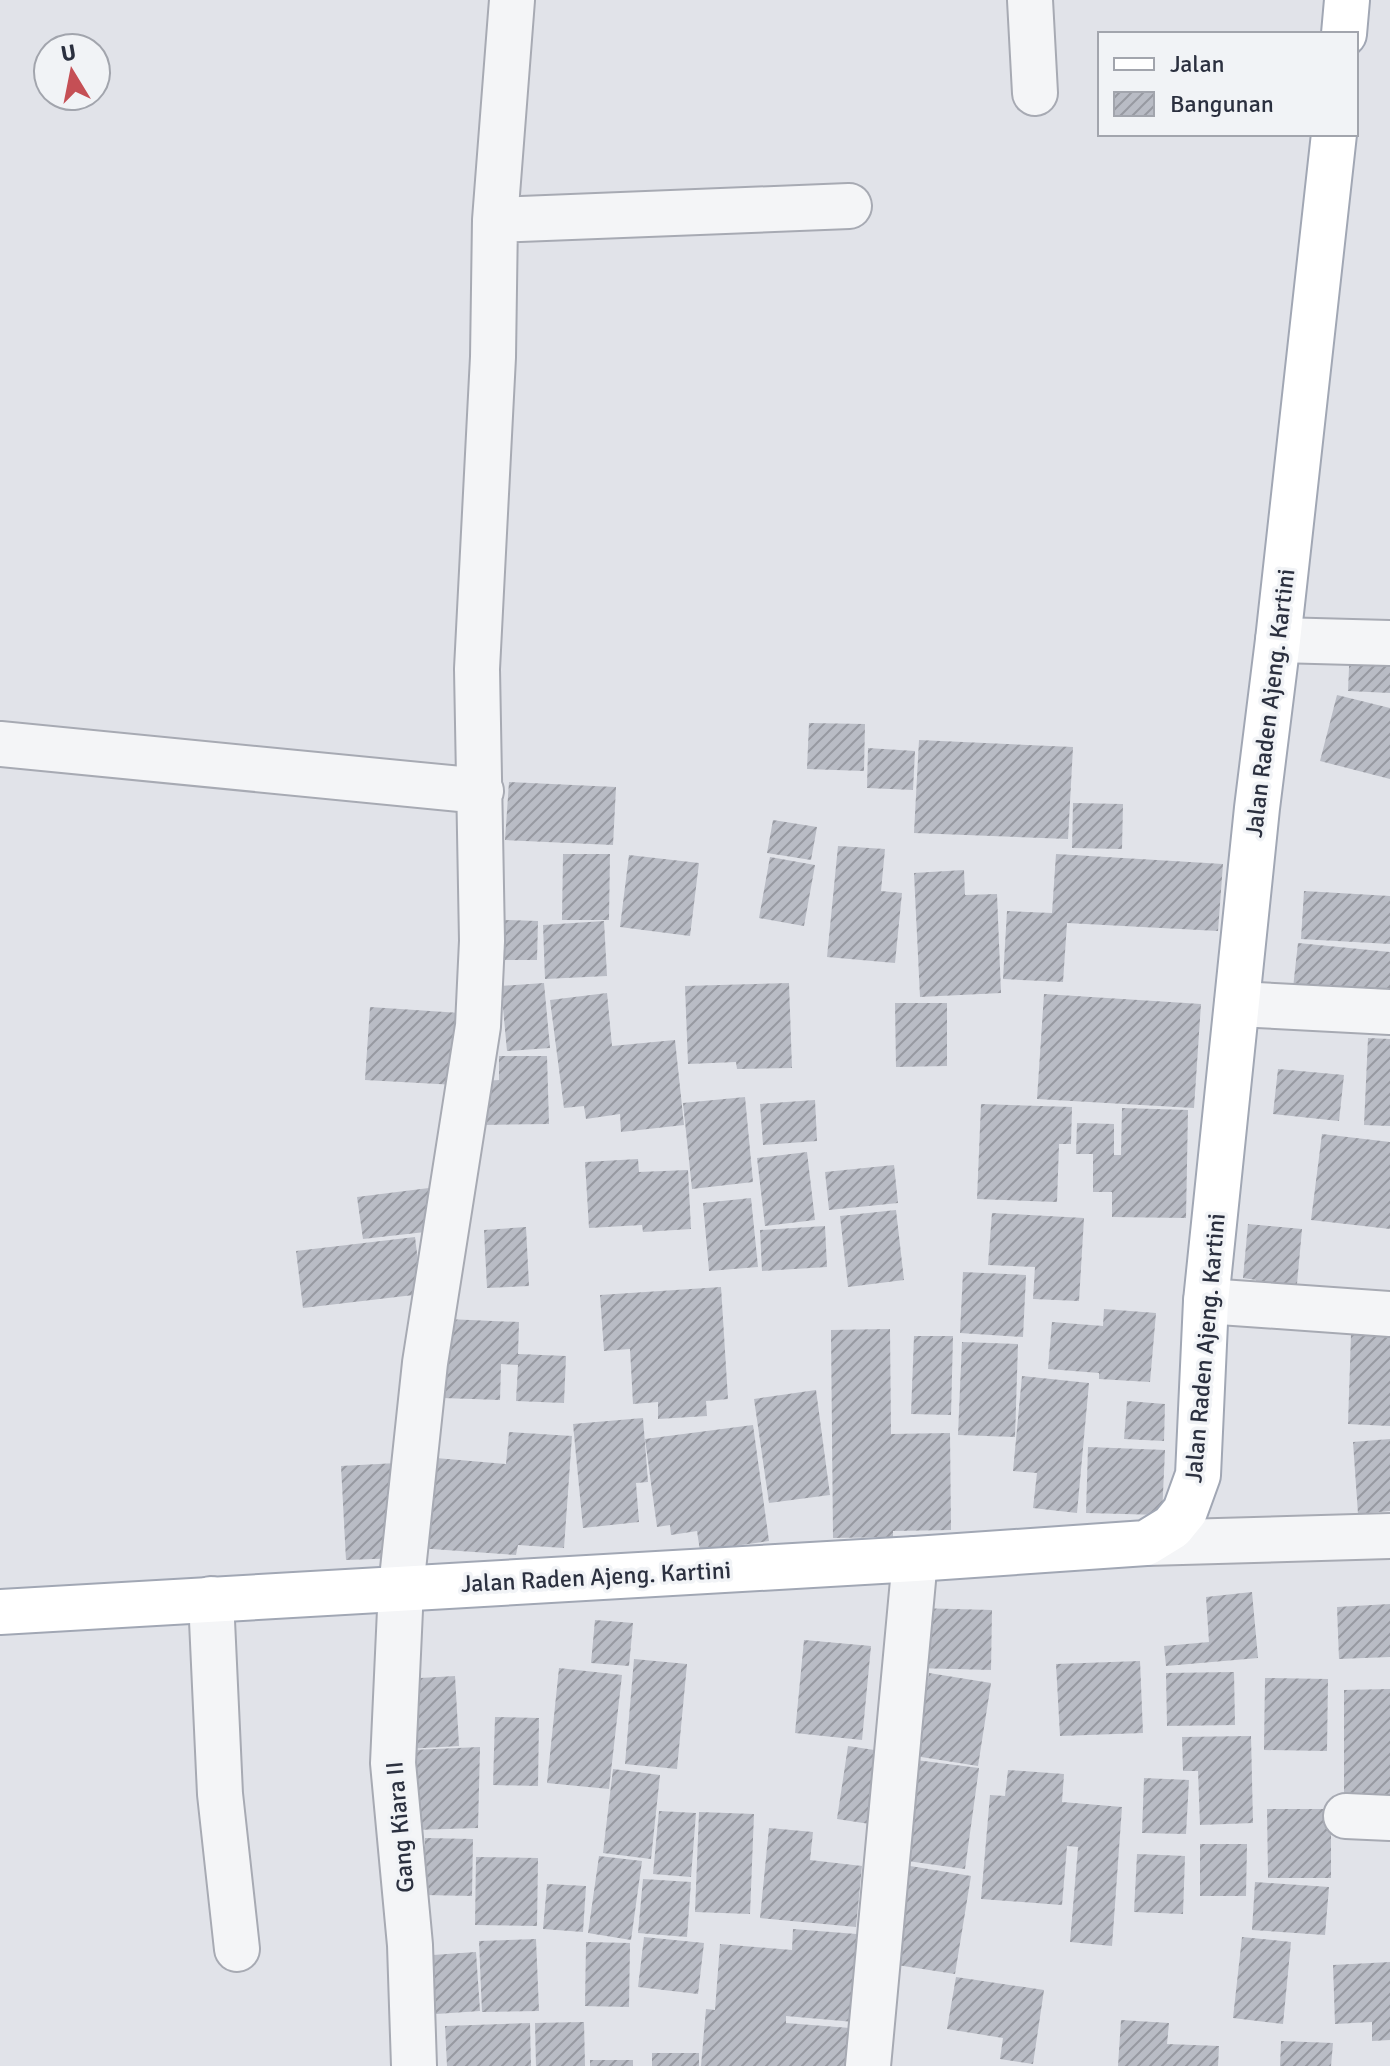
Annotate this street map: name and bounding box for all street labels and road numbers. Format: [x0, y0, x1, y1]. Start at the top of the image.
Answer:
street label: Jalan Raden Ajeng. Kartini [1239, 567, 1301, 839]
street label: Jalan Raden Ajeng. Kartini [1178, 1212, 1232, 1484]
street label: Jalan Raden Ajeng. Kartini [460, 1555, 732, 1599]
street label: Gang Kiara II [379, 1760, 421, 1894]

